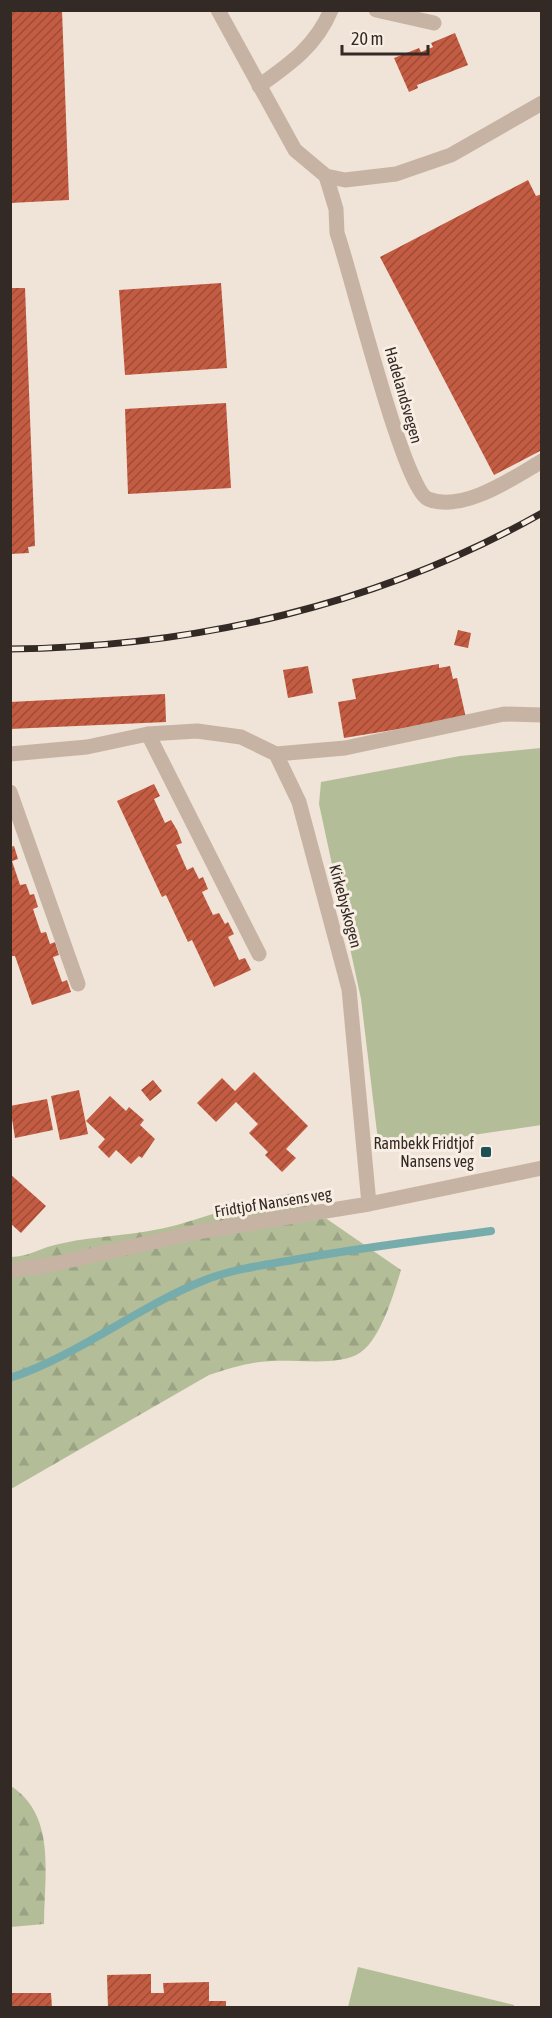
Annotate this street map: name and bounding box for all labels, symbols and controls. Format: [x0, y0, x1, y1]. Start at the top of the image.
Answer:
scale bar [342, 18, 428, 56]
text: 20 m [351, 28, 383, 49]
street label: Hadelandsvegen [381, 345, 426, 446]
street label: Kirkebyskogen [325, 862, 366, 950]
place label: Rambekk Fridtjof Nansens veg [374, 1134, 475, 1171]
marker: Rambekk Fridtjof Nansens veg [479, 1145, 493, 1159]
street label: Fridtjof Nansens veg [213, 1184, 333, 1221]

